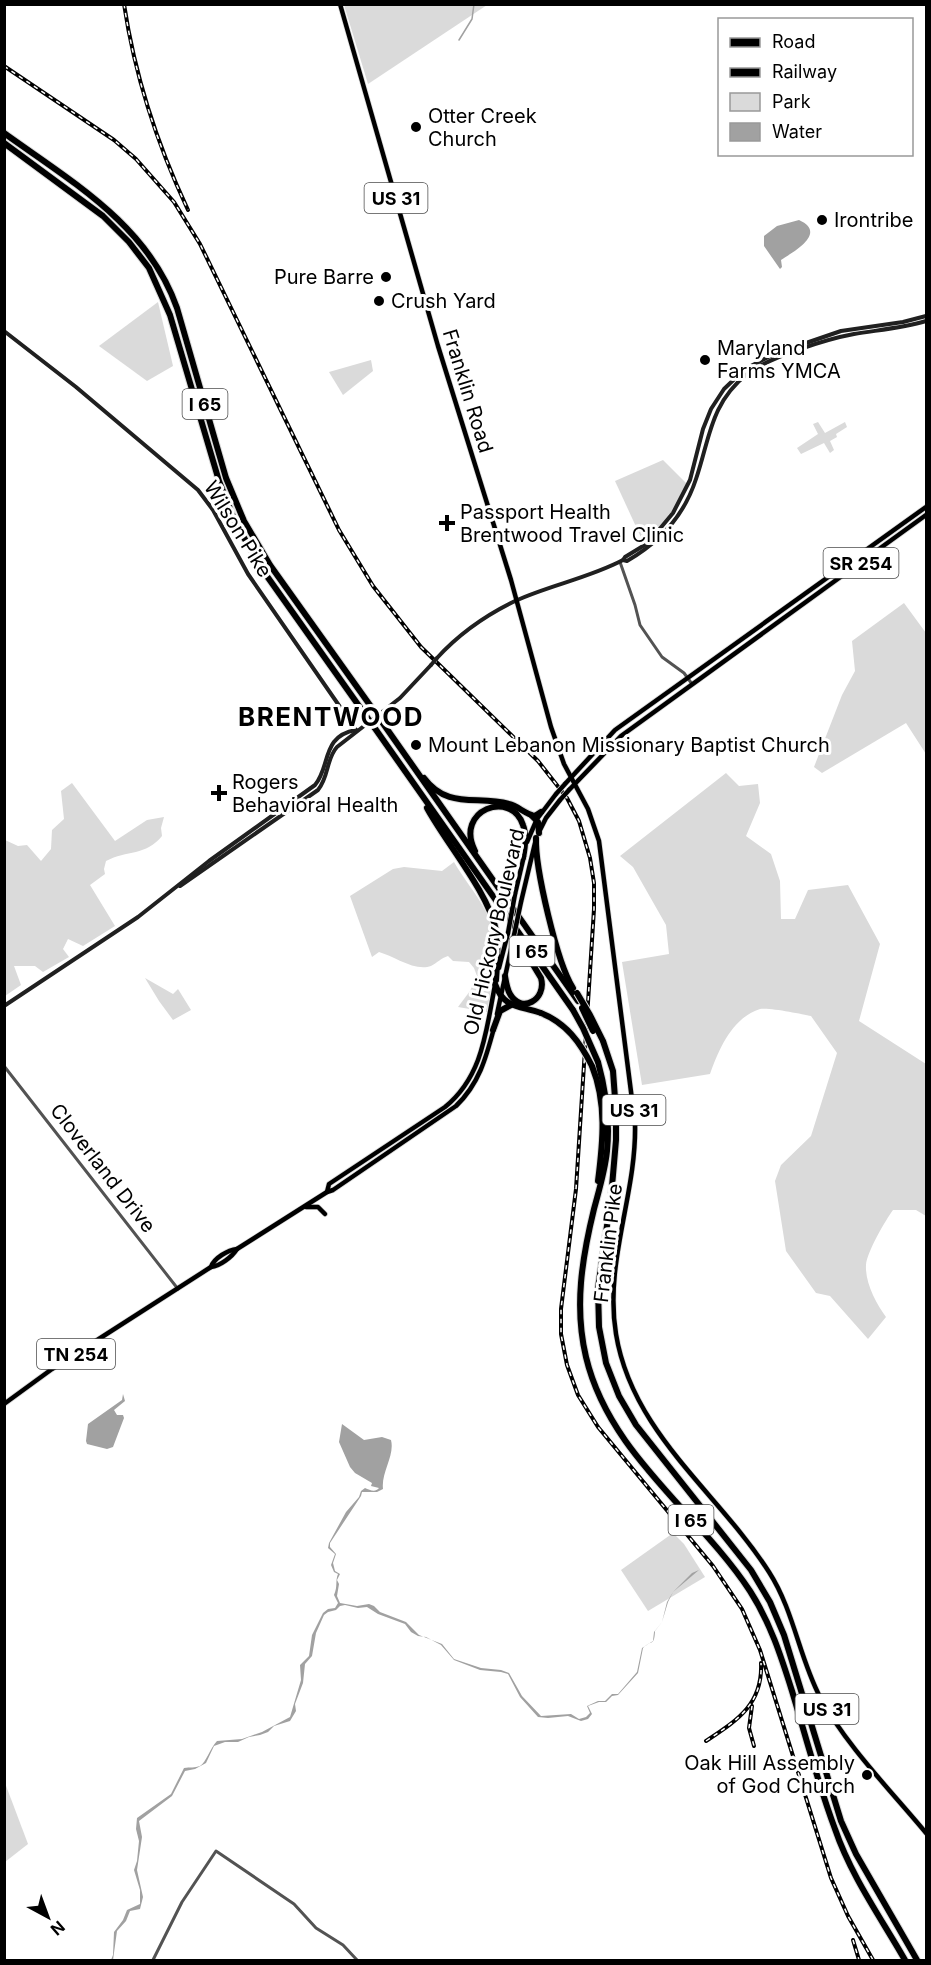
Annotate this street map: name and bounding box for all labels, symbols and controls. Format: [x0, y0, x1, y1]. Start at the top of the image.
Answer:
legend [718, 18, 913, 156]
text: Road [772, 31, 815, 52]
text: Railway [772, 61, 837, 82]
text: Park [772, 91, 811, 112]
place label: Otter Creek Church [428, 104, 537, 151]
marker: Otter Creek Church [409, 120, 423, 134]
text: Water [772, 121, 822, 142]
road number: US 31 [364, 183, 428, 213]
place label: Irontribe [834, 208, 914, 232]
marker: Irontribe [815, 213, 829, 227]
place label: Pure Barre [274, 265, 374, 289]
marker: Pure Barre [379, 270, 393, 284]
place label: Crush Yard [391, 289, 496, 313]
marker: Crush Yard [372, 294, 386, 308]
street label: Franklin Road [438, 326, 498, 456]
place label: Maryland Farms YMCA [717, 336, 841, 383]
marker: Maryland Farms YMCA [698, 353, 712, 367]
road number: I 65 [182, 389, 228, 419]
street label: Wilson Pike [199, 476, 277, 582]
place label: Passport Health Brentwood Travel Clinic [460, 500, 684, 547]
marker: Passport Health Brentwood Travel Clinic [438, 514, 456, 532]
road number: SR 254 [824, 548, 898, 578]
district label: BRENTWOOD [238, 701, 424, 732]
place label: Mount Lebanon Missionary Baptist Church [428, 733, 830, 757]
marker: Mount Lebanon Missionary Baptist Church [409, 738, 423, 752]
place label: Rogers Behavioral Health [232, 770, 398, 817]
marker: Rogers Behavioral Health [210, 784, 228, 802]
street label: Old Hickory Boulevard [459, 826, 529, 1038]
road number: I 65 [510, 936, 554, 966]
road number: US 31 [602, 1095, 666, 1125]
street label: Cloverland Drive [45, 1099, 161, 1237]
street label: Franklin Pike [589, 1182, 627, 1304]
road number: TN 254 [37, 1339, 115, 1369]
road number: I 65 [668, 1505, 714, 1535]
road number: US 31 [796, 1694, 858, 1724]
place label: Oak Hill Assembly of God Church [684, 1751, 855, 1798]
marker: Oak Hill Assembly of God Church [860, 1768, 874, 1782]
north arrow [18, 1887, 78, 1947]
text: N [47, 1917, 69, 1940]

